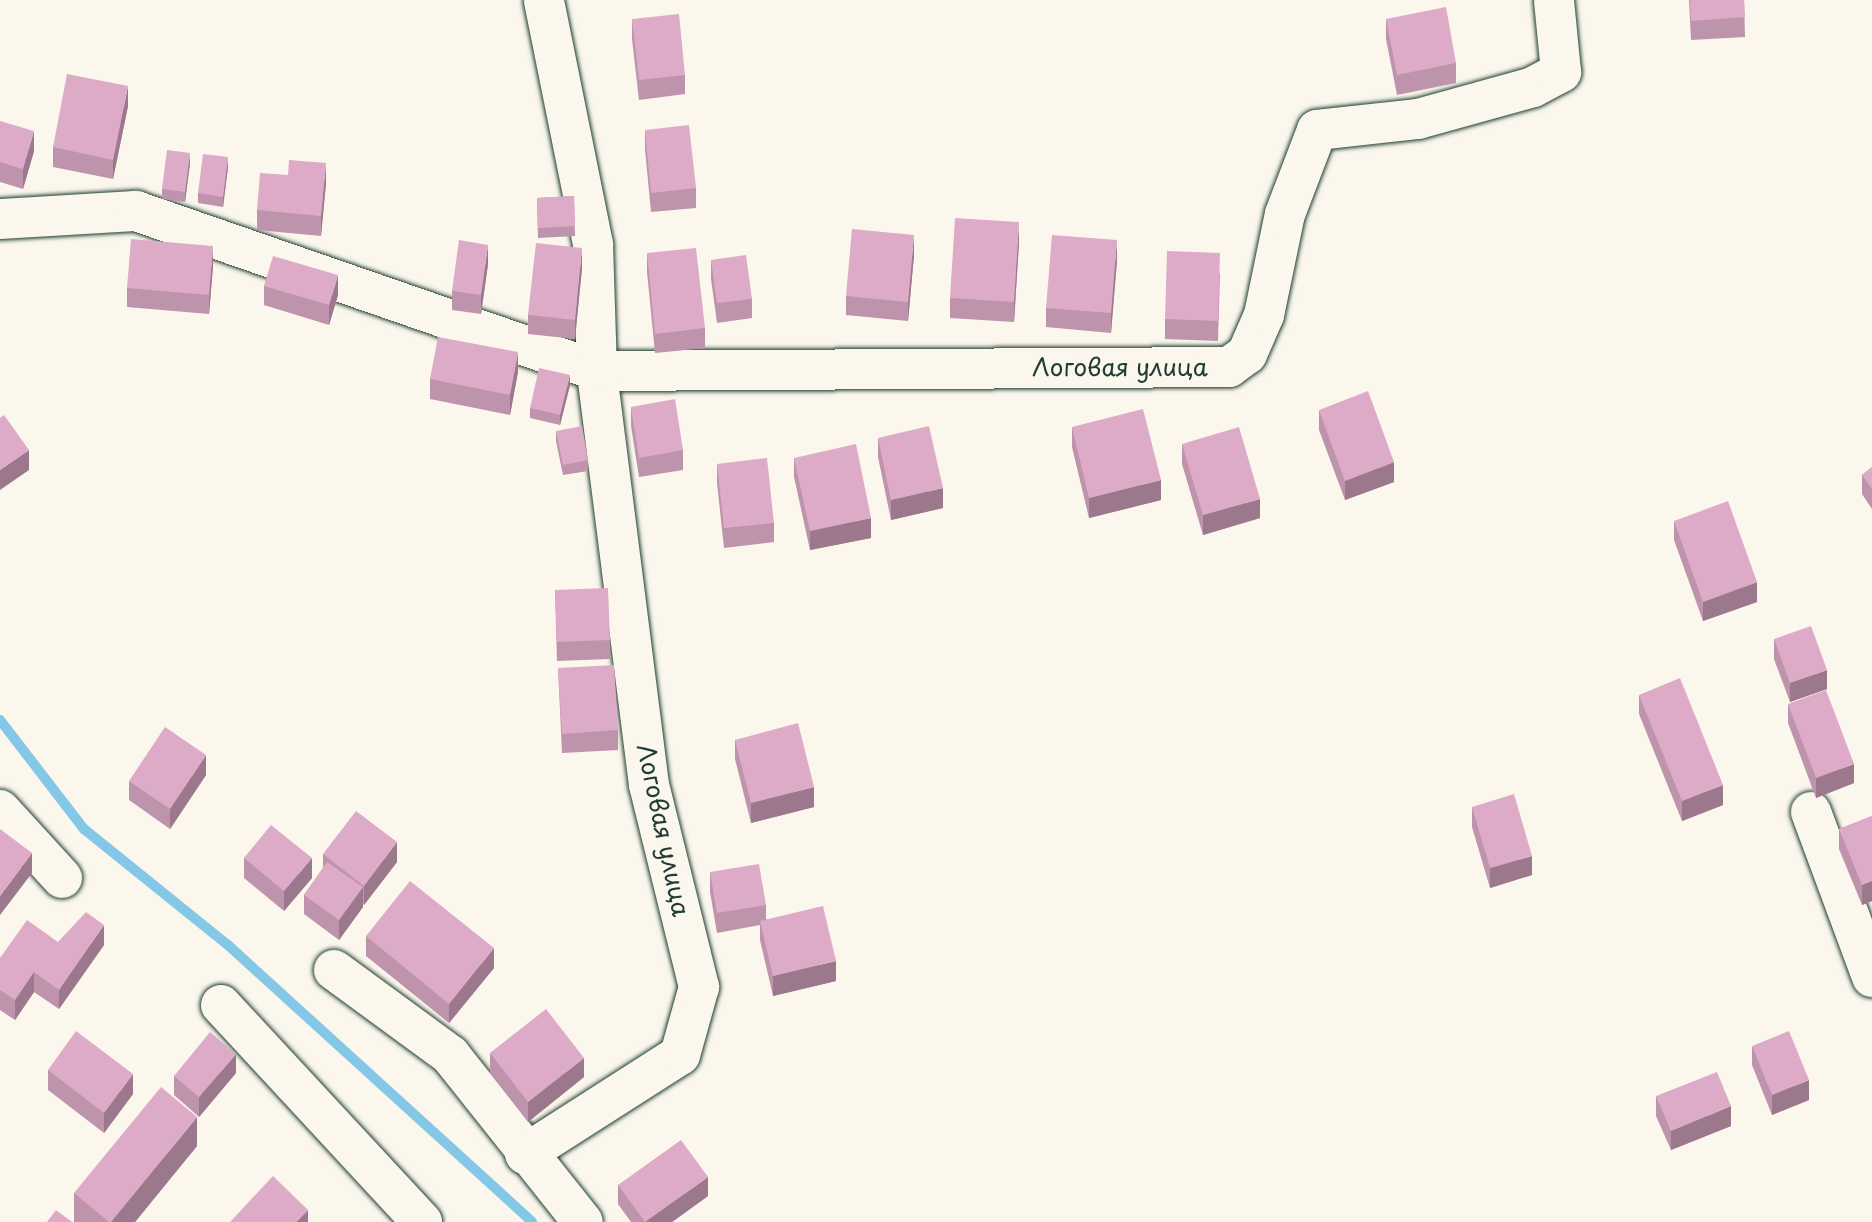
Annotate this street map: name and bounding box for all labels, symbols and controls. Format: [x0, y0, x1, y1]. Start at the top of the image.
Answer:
street label: Логовая улица [1032, 353, 1208, 381]
street label: Логовая улица [632, 741, 696, 919]

